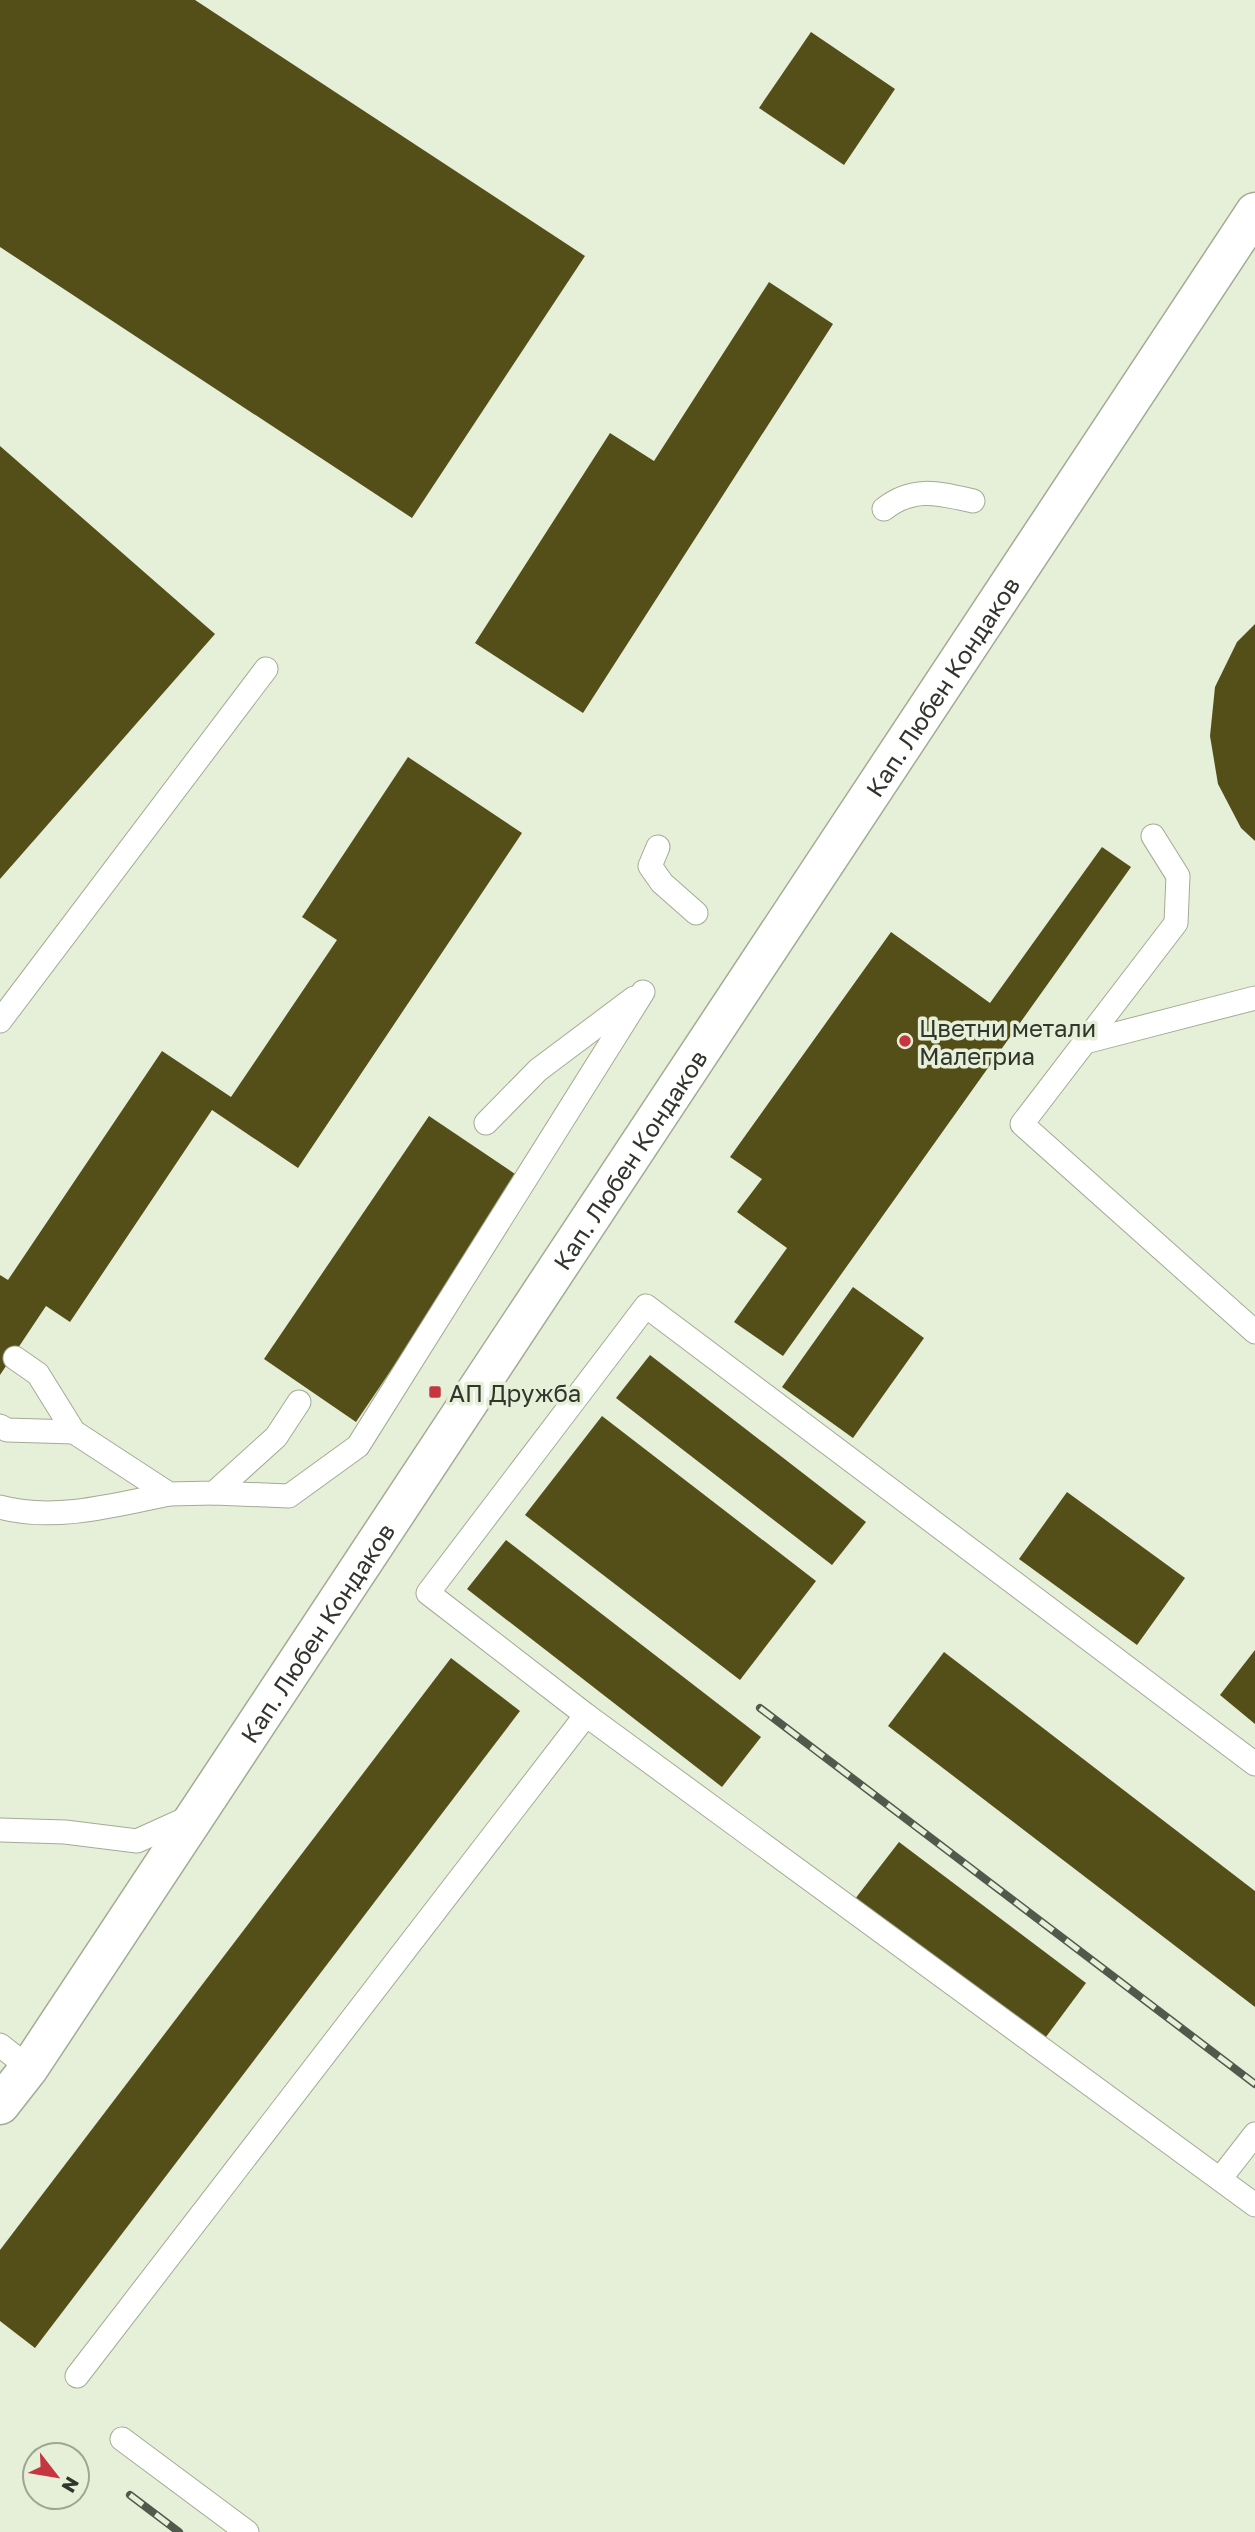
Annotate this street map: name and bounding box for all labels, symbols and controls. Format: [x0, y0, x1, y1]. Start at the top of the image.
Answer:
street label: Кап. Любен Кондаков [859, 571, 1025, 802]
place label: Цветни метали Малегриа [919, 1013, 1096, 1070]
marker: Цветни метали Малегриа [897, 1033, 913, 1049]
street label: Кап. Любен Кондаков [546, 1044, 712, 1275]
place label: АП Дружба [449, 1378, 581, 1407]
marker: АП Дружба [427, 1384, 443, 1400]
street label: Кап. Любен Кондаков [234, 1517, 400, 1748]
north arrow [21, 2441, 91, 2511]
text: N [57, 2473, 85, 2497]

